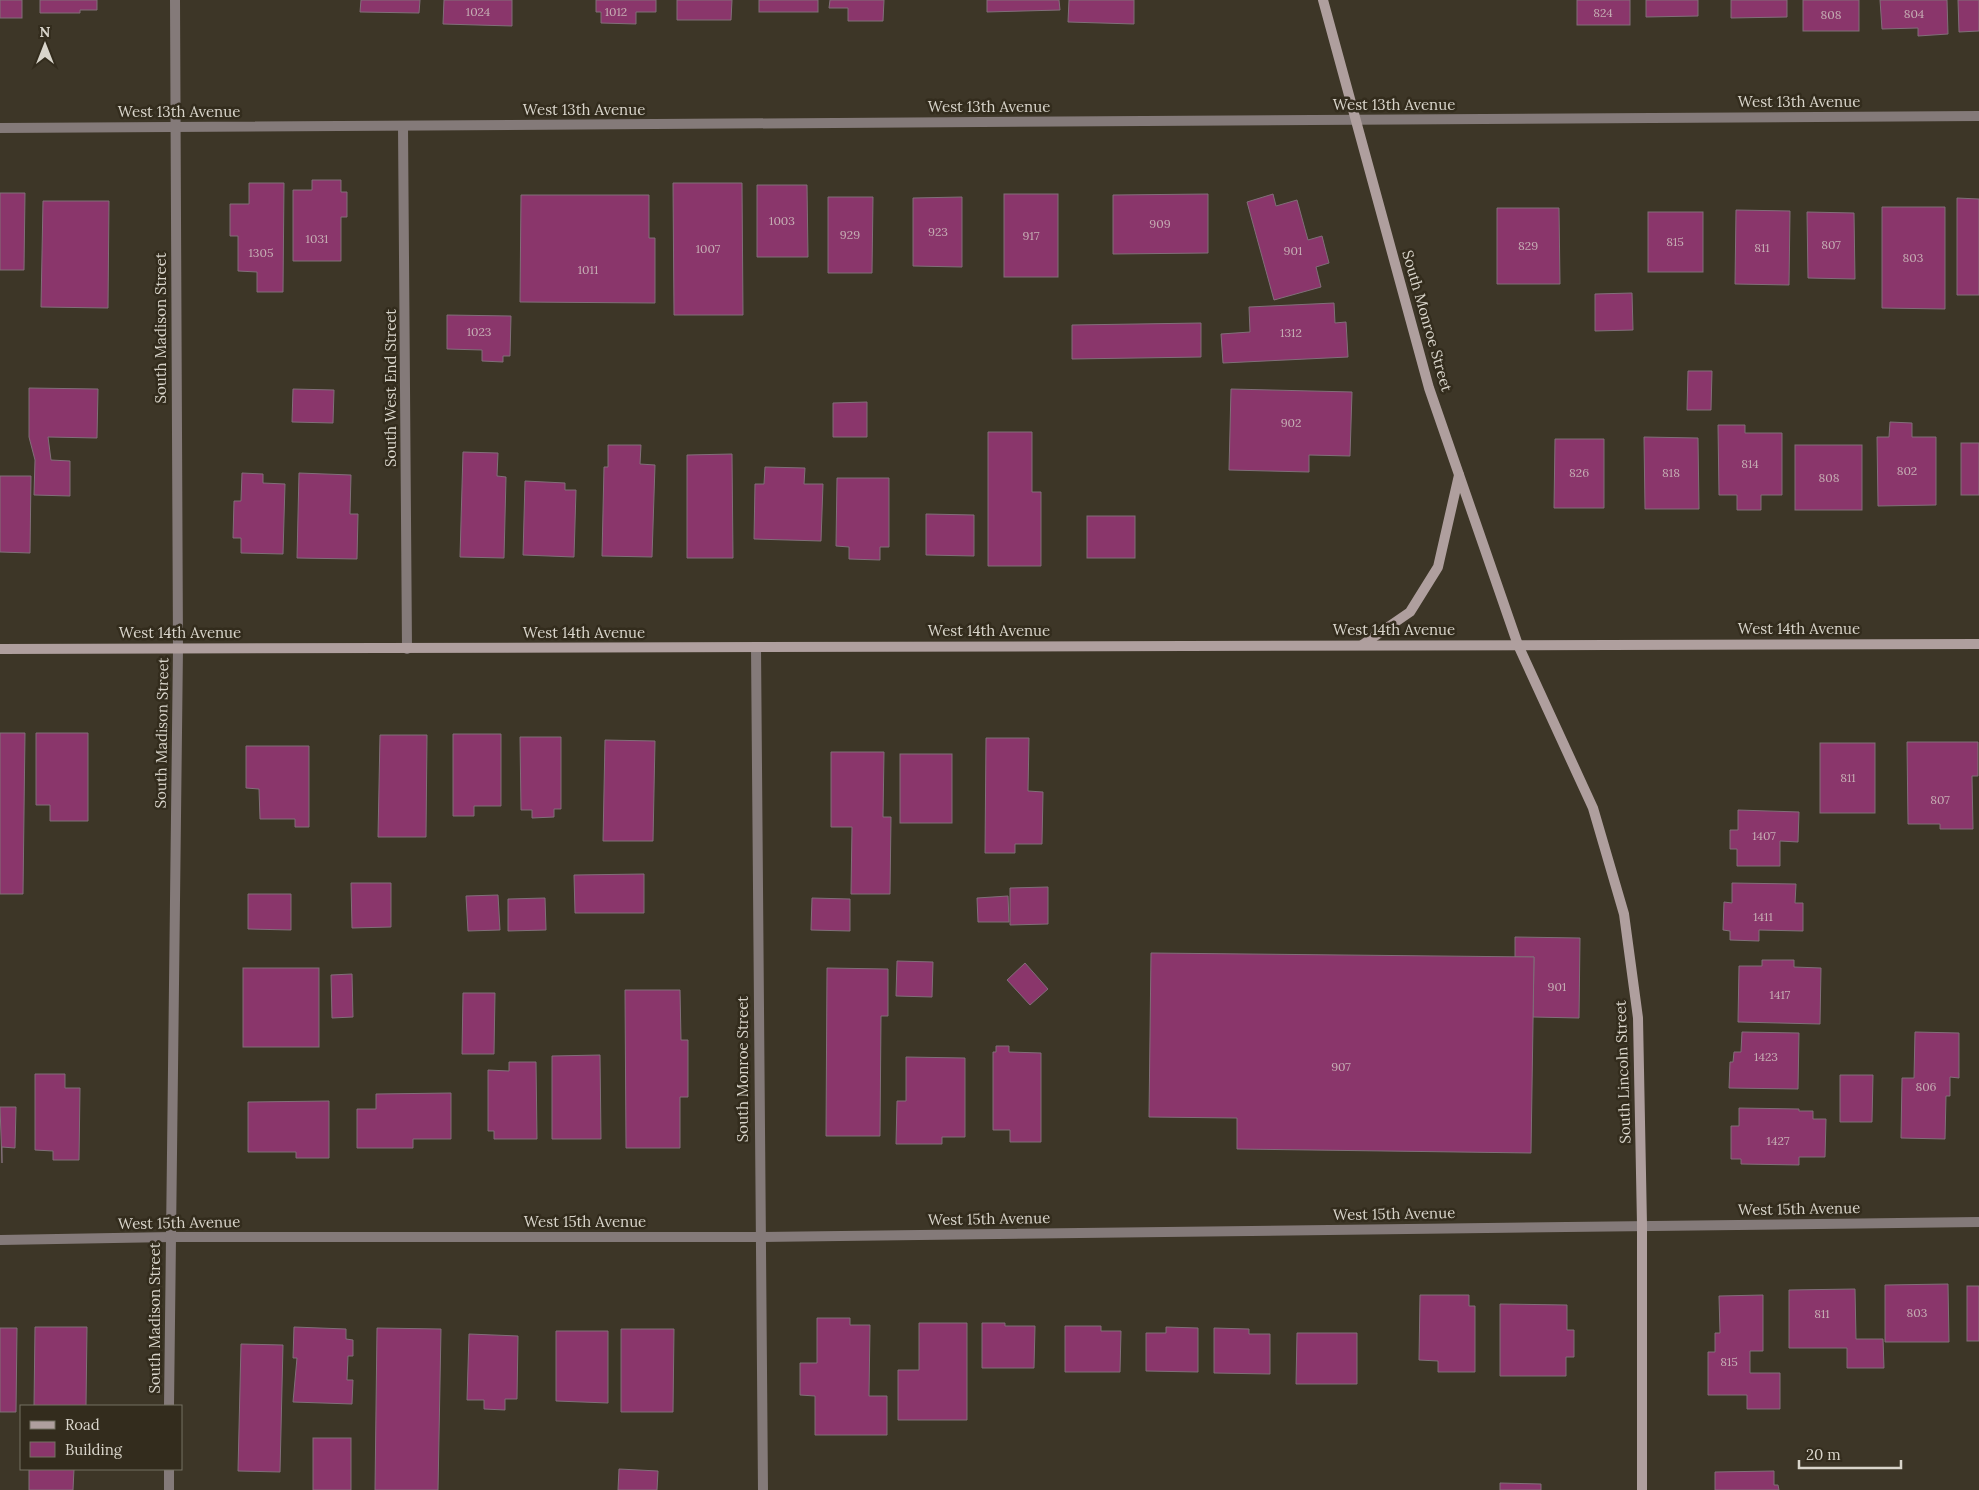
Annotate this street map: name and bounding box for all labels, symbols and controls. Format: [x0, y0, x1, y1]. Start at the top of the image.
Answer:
house number: 1024 [466, 4, 491, 19]
house number: 1012 [605, 4, 627, 19]
house number: 824 [1593, 5, 1613, 20]
house number: 804 [1904, 6, 1925, 21]
house number: 808 [1821, 7, 1842, 22]
north arrow [20, 20, 70, 70]
text: N [40, 23, 51, 41]
street label: West 13th Avenue [1738, 92, 1860, 111]
street label: West 13th Avenue [1333, 95, 1455, 114]
street label: West 13th Avenue [928, 97, 1050, 116]
street label: West 13th Avenue [523, 100, 645, 119]
street label: West 13th Avenue [118, 102, 240, 121]
house number: 1003 [769, 213, 795, 228]
house number: 909 [1149, 216, 1171, 231]
house number: 923 [928, 224, 948, 239]
house number: 929 [840, 227, 860, 242]
house number: 917 [1023, 228, 1040, 243]
house number: 1031 [306, 231, 328, 246]
house number: 815 [1666, 234, 1684, 249]
house number: 807 [1821, 237, 1841, 252]
house number: 829 [1518, 238, 1538, 253]
house number: 811 [1754, 240, 1770, 255]
house number: 1007 [696, 241, 721, 256]
house number: 901 [1284, 243, 1302, 258]
house number: 1305 [248, 245, 274, 260]
street label: South Monroe Street [1398, 248, 1457, 394]
house number: 803 [1903, 250, 1924, 265]
street label: South Madison Street [151, 252, 170, 403]
house number: 1011 [578, 262, 598, 277]
street label: South West End Street [381, 309, 400, 467]
house number: 1023 [467, 324, 492, 339]
house number: 1312 [1280, 325, 1302, 340]
house number: 902 [1281, 415, 1301, 430]
house number: 814 [1741, 456, 1759, 471]
house number: 802 [1897, 463, 1917, 478]
house number: 826 [1569, 465, 1589, 480]
house number: 818 [1662, 465, 1680, 480]
house number: 808 [1819, 470, 1840, 485]
street label: West 14th Avenue [1738, 619, 1860, 638]
street label: West 14th Avenue [1333, 620, 1455, 639]
street label: West 14th Avenue [928, 621, 1050, 640]
street label: West 14th Avenue [119, 623, 241, 642]
street label: West 14th Avenue [523, 623, 645, 642]
street label: South Madison Street [151, 657, 172, 809]
house number: 811 [1840, 770, 1856, 785]
house number: 807 [1930, 792, 1950, 807]
house number: 1407 [1752, 828, 1776, 843]
house number: 1411 [1753, 909, 1773, 924]
house number: 901 [1548, 979, 1566, 994]
house number: 1417 [1770, 987, 1791, 1002]
street label: South Monroe Street [733, 996, 752, 1142]
street label: South Lincoln Street [1610, 1000, 1634, 1144]
house number: 1423 [1754, 1049, 1778, 1064]
house number: 907 [1331, 1059, 1351, 1074]
house number: 806 [1915, 1079, 1937, 1094]
house number: 1427 [1767, 1133, 1790, 1148]
street label: West 15th Avenue [1738, 1198, 1860, 1219]
street label: West 15th Avenue [1333, 1203, 1455, 1224]
street label: West 15th Avenue [928, 1208, 1050, 1229]
street label: West 15th Avenue [118, 1212, 240, 1233]
street label: West 15th Avenue [524, 1212, 646, 1231]
street label: South Madison Street [145, 1242, 164, 1393]
house number: 803 [1907, 1305, 1928, 1320]
house number: 811 [1814, 1306, 1830, 1321]
house number: 815 [1720, 1354, 1738, 1369]
legend [20, 1405, 182, 1470]
text: Road [65, 1415, 100, 1434]
scale bar [1799, 1438, 1902, 1470]
text: Building [65, 1440, 123, 1459]
text: 20 m [1806, 1445, 1841, 1464]

